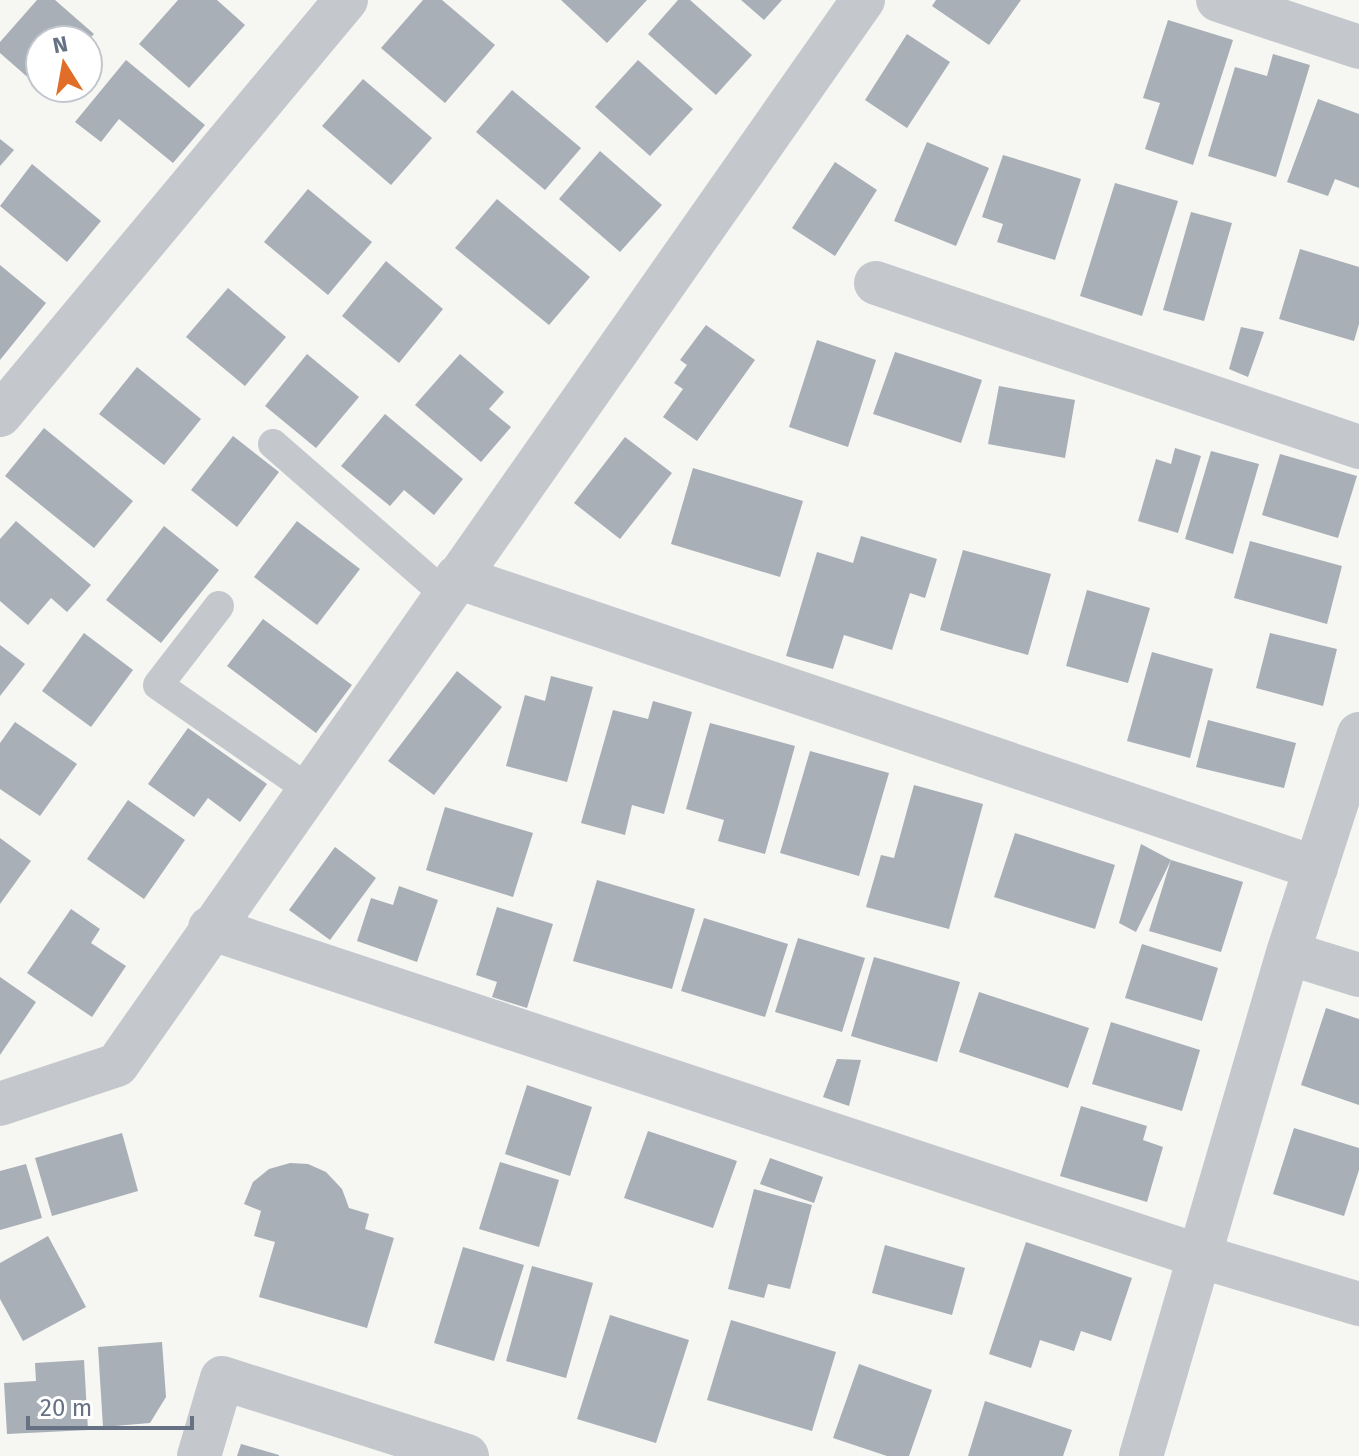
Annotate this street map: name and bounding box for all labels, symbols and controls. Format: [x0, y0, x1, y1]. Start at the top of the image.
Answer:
north arrow [24, 24, 104, 104]
text: N [51, 30, 70, 60]
scale bar [28, 1380, 192, 1430]
text: 20 m [40, 1394, 92, 1422]

